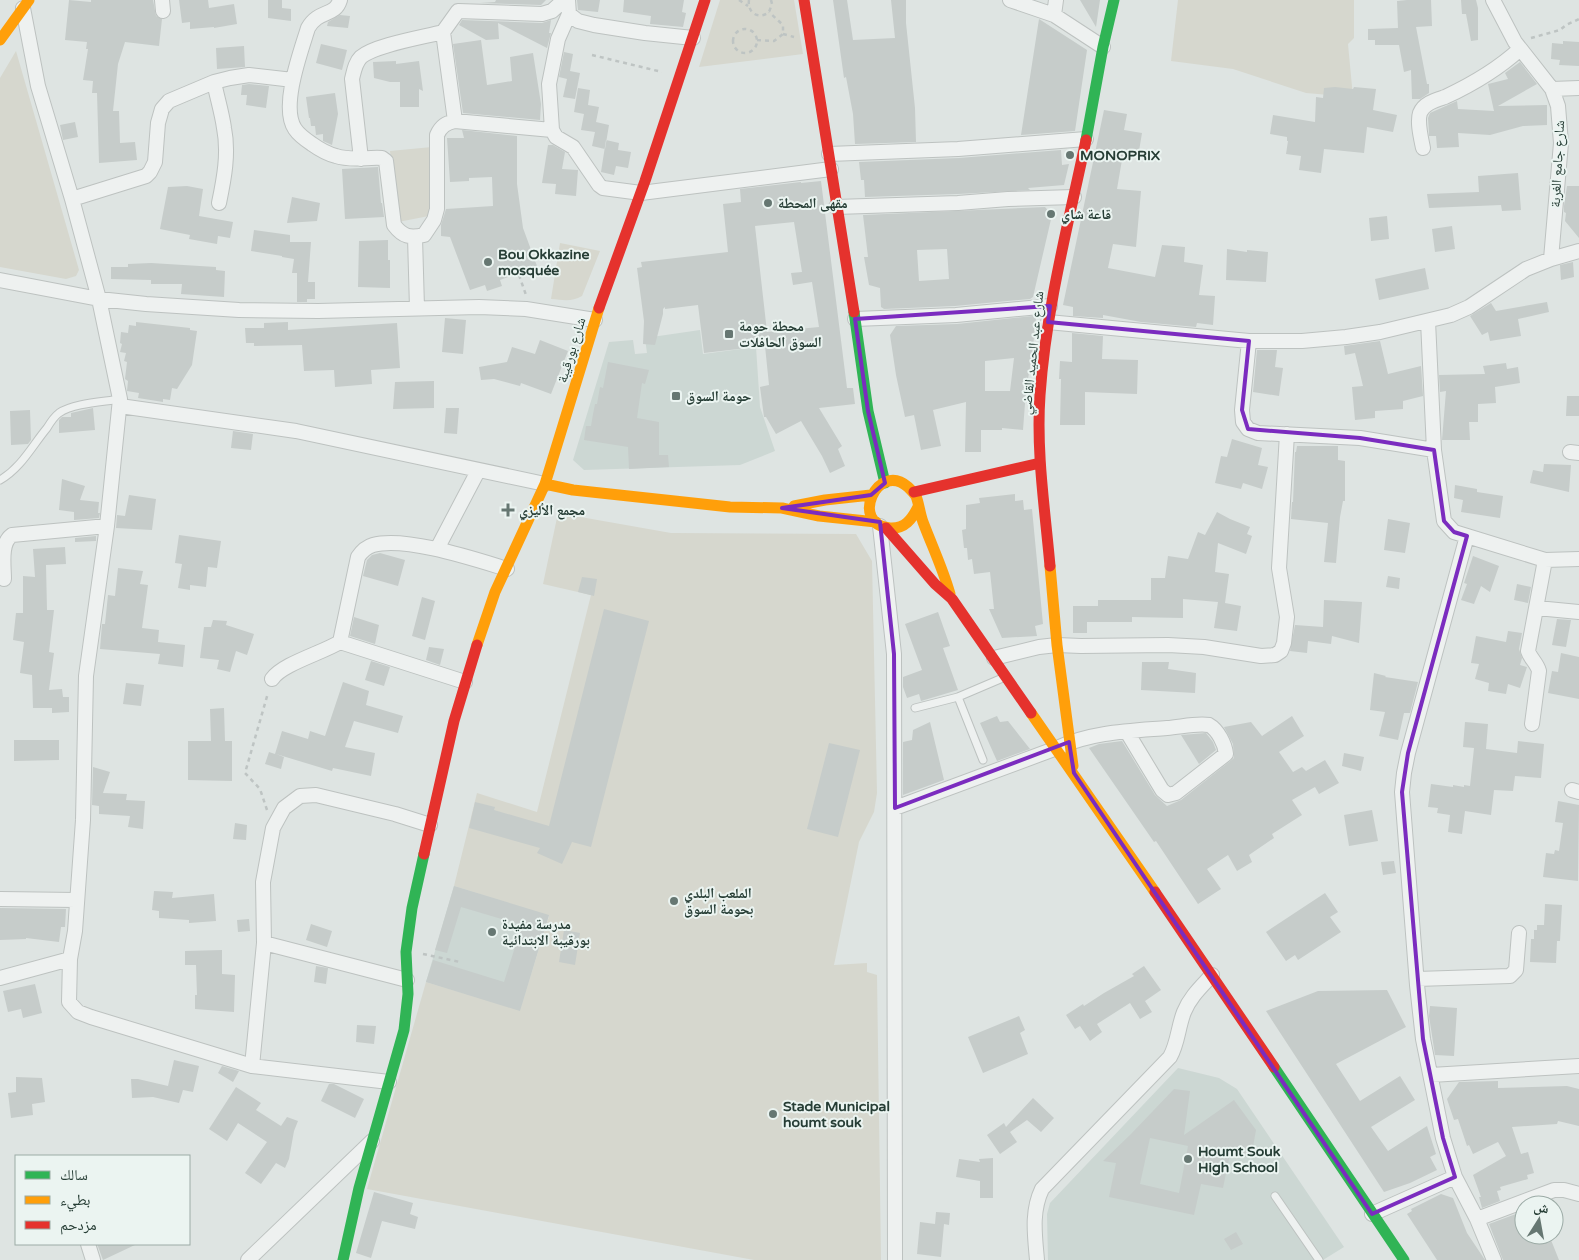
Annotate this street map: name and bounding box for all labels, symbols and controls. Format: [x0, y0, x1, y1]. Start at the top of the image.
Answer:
street label: شارع جامع الغربة [1547, 120, 1569, 208]
place label: MONOPRIX [1080, 147, 1161, 164]
marker: MONOPRIX [1064, 149, 1076, 161]
place label: مقهى المحطة [778, 195, 848, 212]
marker: مقهى المحطة [762, 197, 774, 209]
place label: قاعة شاي [1061, 206, 1111, 225]
marker: قاعة شاي [1045, 208, 1057, 220]
place label: Bou Okkazine mosquée [498, 246, 590, 279]
marker: Bou Okkazine mosquée [482, 256, 494, 268]
street label: شارع عبد الحميد القاضي [1018, 290, 1050, 416]
street label: شارع بورقيبة [553, 315, 590, 385]
place label: محطة حومة السوق الحافلات [739, 318, 822, 351]
marker: محطة حومة السوق الحافلات [723, 328, 735, 340]
place label: حومة السوق [686, 388, 751, 405]
marker: حومة السوق [670, 390, 682, 402]
place label: مجمع الأليزي [519, 502, 585, 521]
marker: مجمع الأليزي [501, 503, 515, 517]
place label: الملعب البلدي بحومة السوق [684, 885, 754, 918]
marker: الملعب البلدي بحومة السوق [668, 895, 680, 907]
place label: مدرسة مفيدة بورقيبة الابتدائية [502, 916, 590, 949]
marker: مدرسة مفيدة بورقيبة الابتدائية [486, 926, 498, 938]
place label: Stade Municipal houmt souk [783, 1098, 890, 1131]
marker: Stade Municipal houmt souk [767, 1108, 779, 1120]
place label: Houmt Souk High School [1198, 1143, 1281, 1176]
marker: Houmt Souk High School [1182, 1153, 1194, 1165]
legend [15, 1155, 190, 1245]
text: سالك [60, 1166, 88, 1184]
text: بطيء [60, 1191, 90, 1212]
north arrow [1514, 1195, 1564, 1245]
text: ش [1532, 1198, 1550, 1218]
text: مزدحم [60, 1216, 97, 1235]

